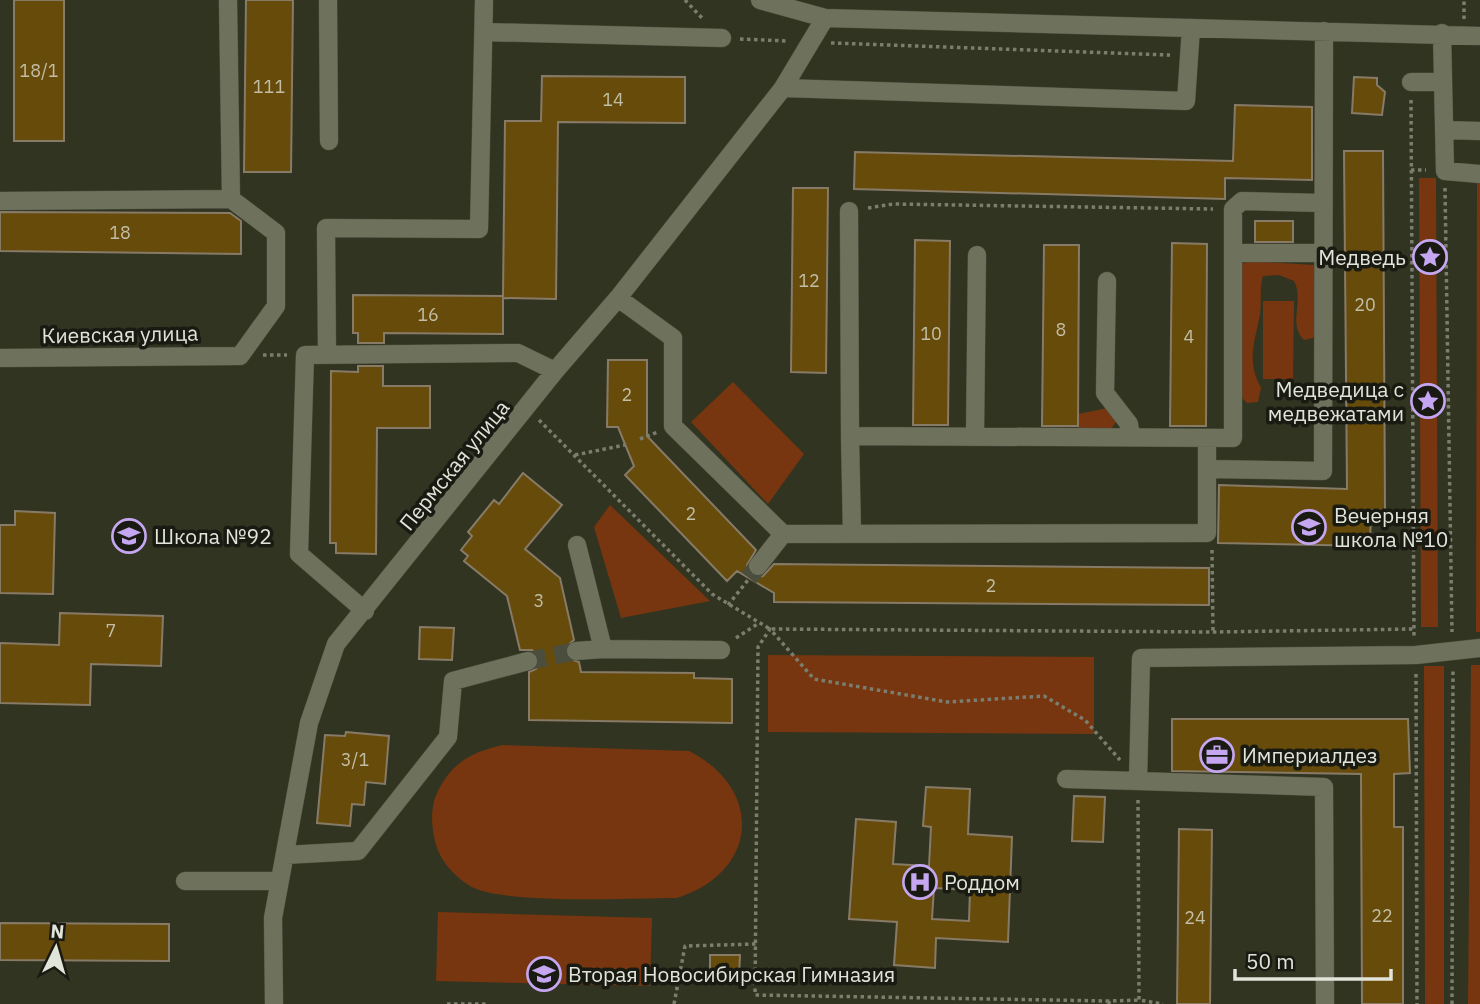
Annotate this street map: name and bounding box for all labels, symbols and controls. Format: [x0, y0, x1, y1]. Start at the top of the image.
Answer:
house number: 18/1 [19, 59, 59, 82]
house number: 111 [253, 75, 285, 98]
house number: 14 [602, 88, 624, 111]
house number: 18 [109, 221, 131, 244]
place icon: Медведь [1411, 238, 1449, 276]
place label: Медведь [1318, 243, 1406, 271]
house number: 12 [798, 269, 820, 292]
house number: 20 [1354, 293, 1376, 316]
house number: 16 [417, 303, 439, 326]
house number: 8 [1056, 318, 1066, 341]
street label: Киевская улица [41, 319, 199, 349]
house number: 10 [920, 322, 942, 345]
house number: 4 [1184, 325, 1195, 348]
place label: Медведица с медвежатами [1268, 375, 1404, 427]
place icon: Медведица с медвежатами [1409, 382, 1447, 420]
house number: 2 [622, 383, 632, 406]
street label: Пермская улица [393, 394, 515, 536]
place label: Вечерняя школа №10 [1334, 501, 1448, 553]
house number: 2 [686, 502, 696, 525]
school or university icon: Вечерняя школа №10 [1290, 508, 1328, 546]
school or university icon: Школа №92 [110, 517, 148, 555]
place label: Школа №92 [154, 522, 272, 550]
house number: 2 [986, 574, 996, 597]
house number: 3 [534, 589, 544, 612]
house number: 7 [106, 619, 116, 642]
office icon: Империалдез [1198, 736, 1236, 774]
place label: Империалдез [1242, 741, 1377, 769]
house number: 3/1 [341, 748, 369, 771]
hospital icon: Роддом [901, 863, 939, 901]
place label: Роддом [944, 868, 1020, 896]
house number: 22 [1371, 904, 1393, 927]
house number: 24 [1184, 906, 1206, 929]
north arrow [21, 913, 91, 983]
text: N [50, 919, 65, 944]
scale bar [1235, 937, 1391, 981]
text: 50 m [1246, 947, 1295, 975]
school or university icon: Вторая Новосибирская Гимназия [525, 955, 563, 993]
place label: Вторая Новосибирская Гимназия [568, 960, 895, 988]

